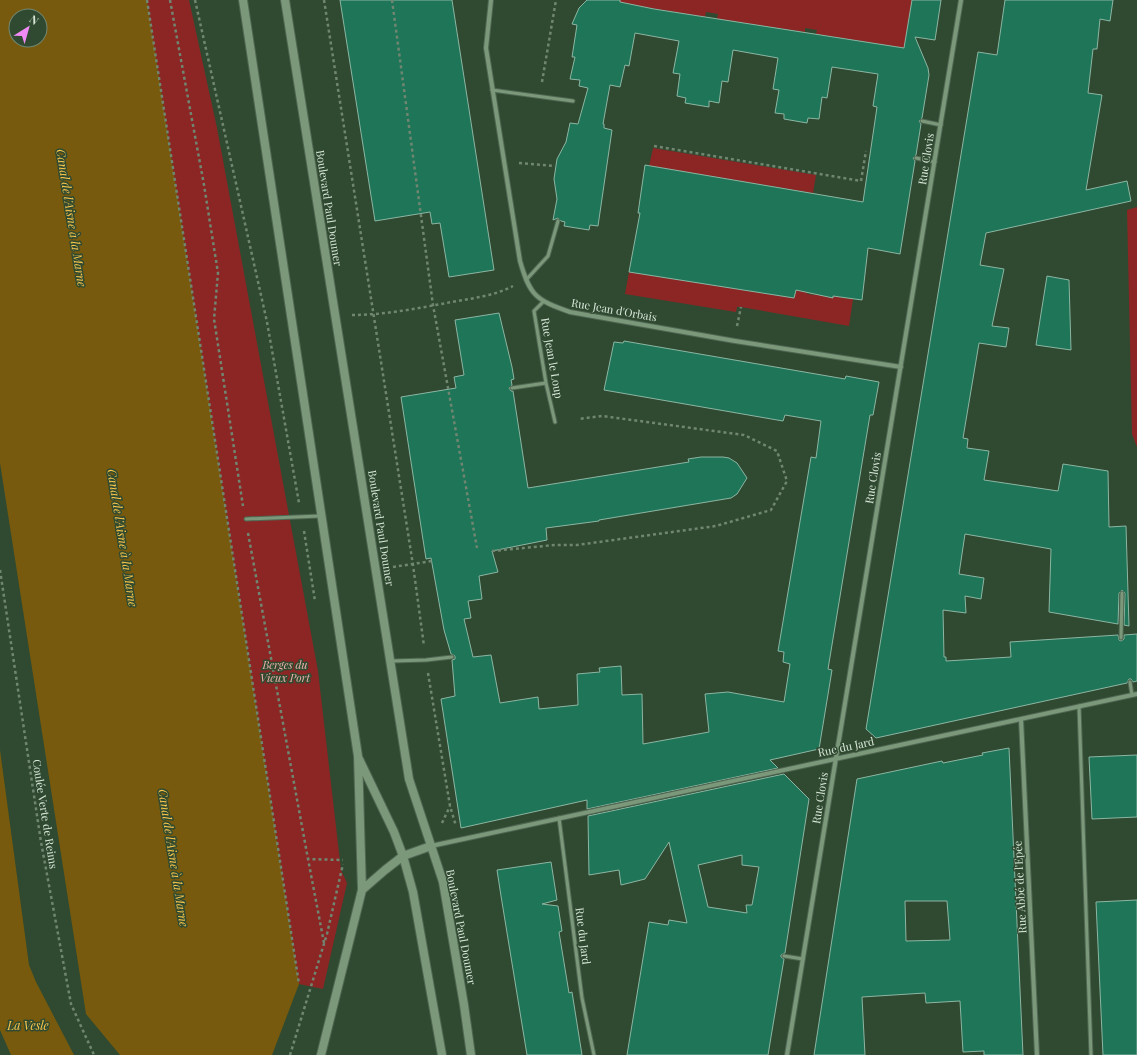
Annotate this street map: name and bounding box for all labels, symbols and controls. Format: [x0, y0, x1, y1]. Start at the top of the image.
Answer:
north arrow [8, 8, 48, 48]
text: N [27, 11, 42, 28]
street label: Rue Clovis [914, 132, 937, 186]
water label: Canal de l'Aisne à la Marne [53, 148, 91, 288]
street label: Boulevard Paul Doumer [313, 149, 346, 267]
street label: Rue Jean d'Orbais [570, 295, 658, 324]
street label: Rue Jean le Loup [538, 316, 567, 400]
street label: Rue Clovis [861, 451, 884, 505]
water label: Canal de l'Aisne à la Marne [104, 468, 142, 608]
street label: Boulevard Paul Doumer [365, 469, 398, 587]
park label: Berges du Vieux Port [260, 657, 311, 685]
street label: Rue du Jard [816, 733, 876, 760]
street label: Coulée Verte de Reims [29, 758, 62, 870]
street label: Rue Clovis [808, 771, 831, 825]
water label: Canal de l'Aisne à la Marne [155, 788, 193, 928]
street label: Rue Abbé de l'Epée [1010, 840, 1029, 934]
street label: Boulevard Paul Doumer [443, 868, 480, 986]
street label: Rue du Jard [573, 907, 595, 966]
water label: La Vesle [6, 1017, 49, 1033]

